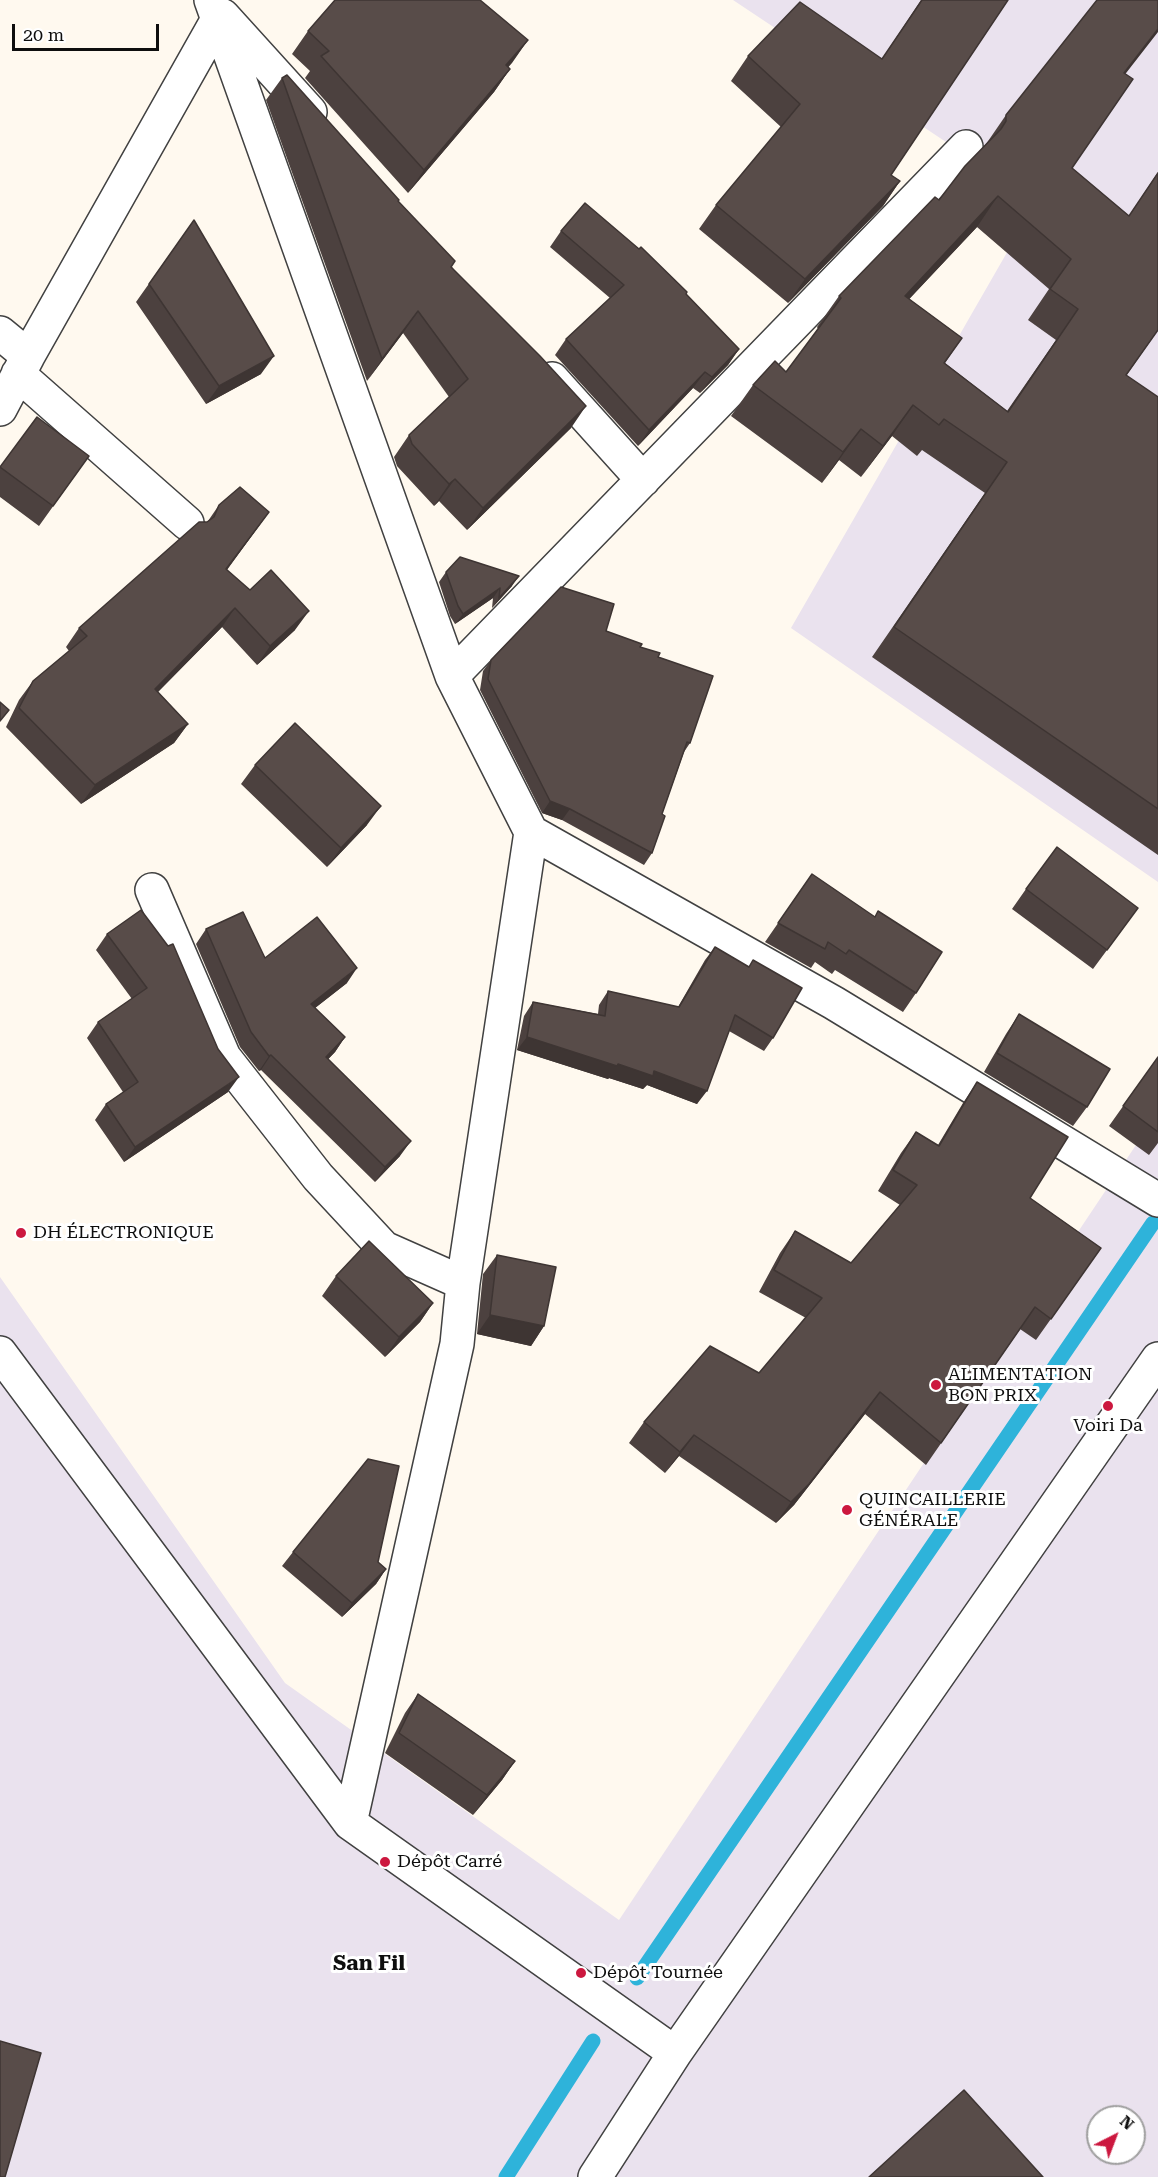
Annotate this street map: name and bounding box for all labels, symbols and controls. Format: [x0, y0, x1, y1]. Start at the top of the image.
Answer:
scale bar [15, 12, 162, 50]
text: 20 m [23, 24, 64, 45]
place label: DH ÉLECTRONIQUE [33, 1222, 214, 1244]
marker: DH ÉLECTRONIQUE [14, 1226, 28, 1240]
place label: ALIMENTATION BON PRIX [948, 1364, 1092, 1406]
marker: ALIMENTATION BON PRIX [929, 1378, 943, 1392]
marker: Voiri Da [1101, 1399, 1115, 1413]
place label: Voiri Da [1073, 1415, 1143, 1437]
place label: QUINCAILLERIE GÉNÉRALE [859, 1489, 1006, 1532]
marker: QUINCAILLERIE GÉNÉRALE [840, 1503, 854, 1517]
place label: Dépôt Carré [397, 1851, 502, 1873]
marker: Dépôt Carré [378, 1855, 392, 1869]
district label: San Fil [333, 1951, 405, 1977]
place label: Dépôt Tournée [593, 1962, 723, 1984]
marker: Dépôt Tournée [574, 1966, 588, 1980]
north arrow [1086, 2105, 1146, 2165]
text: N [1116, 2112, 1138, 2134]

